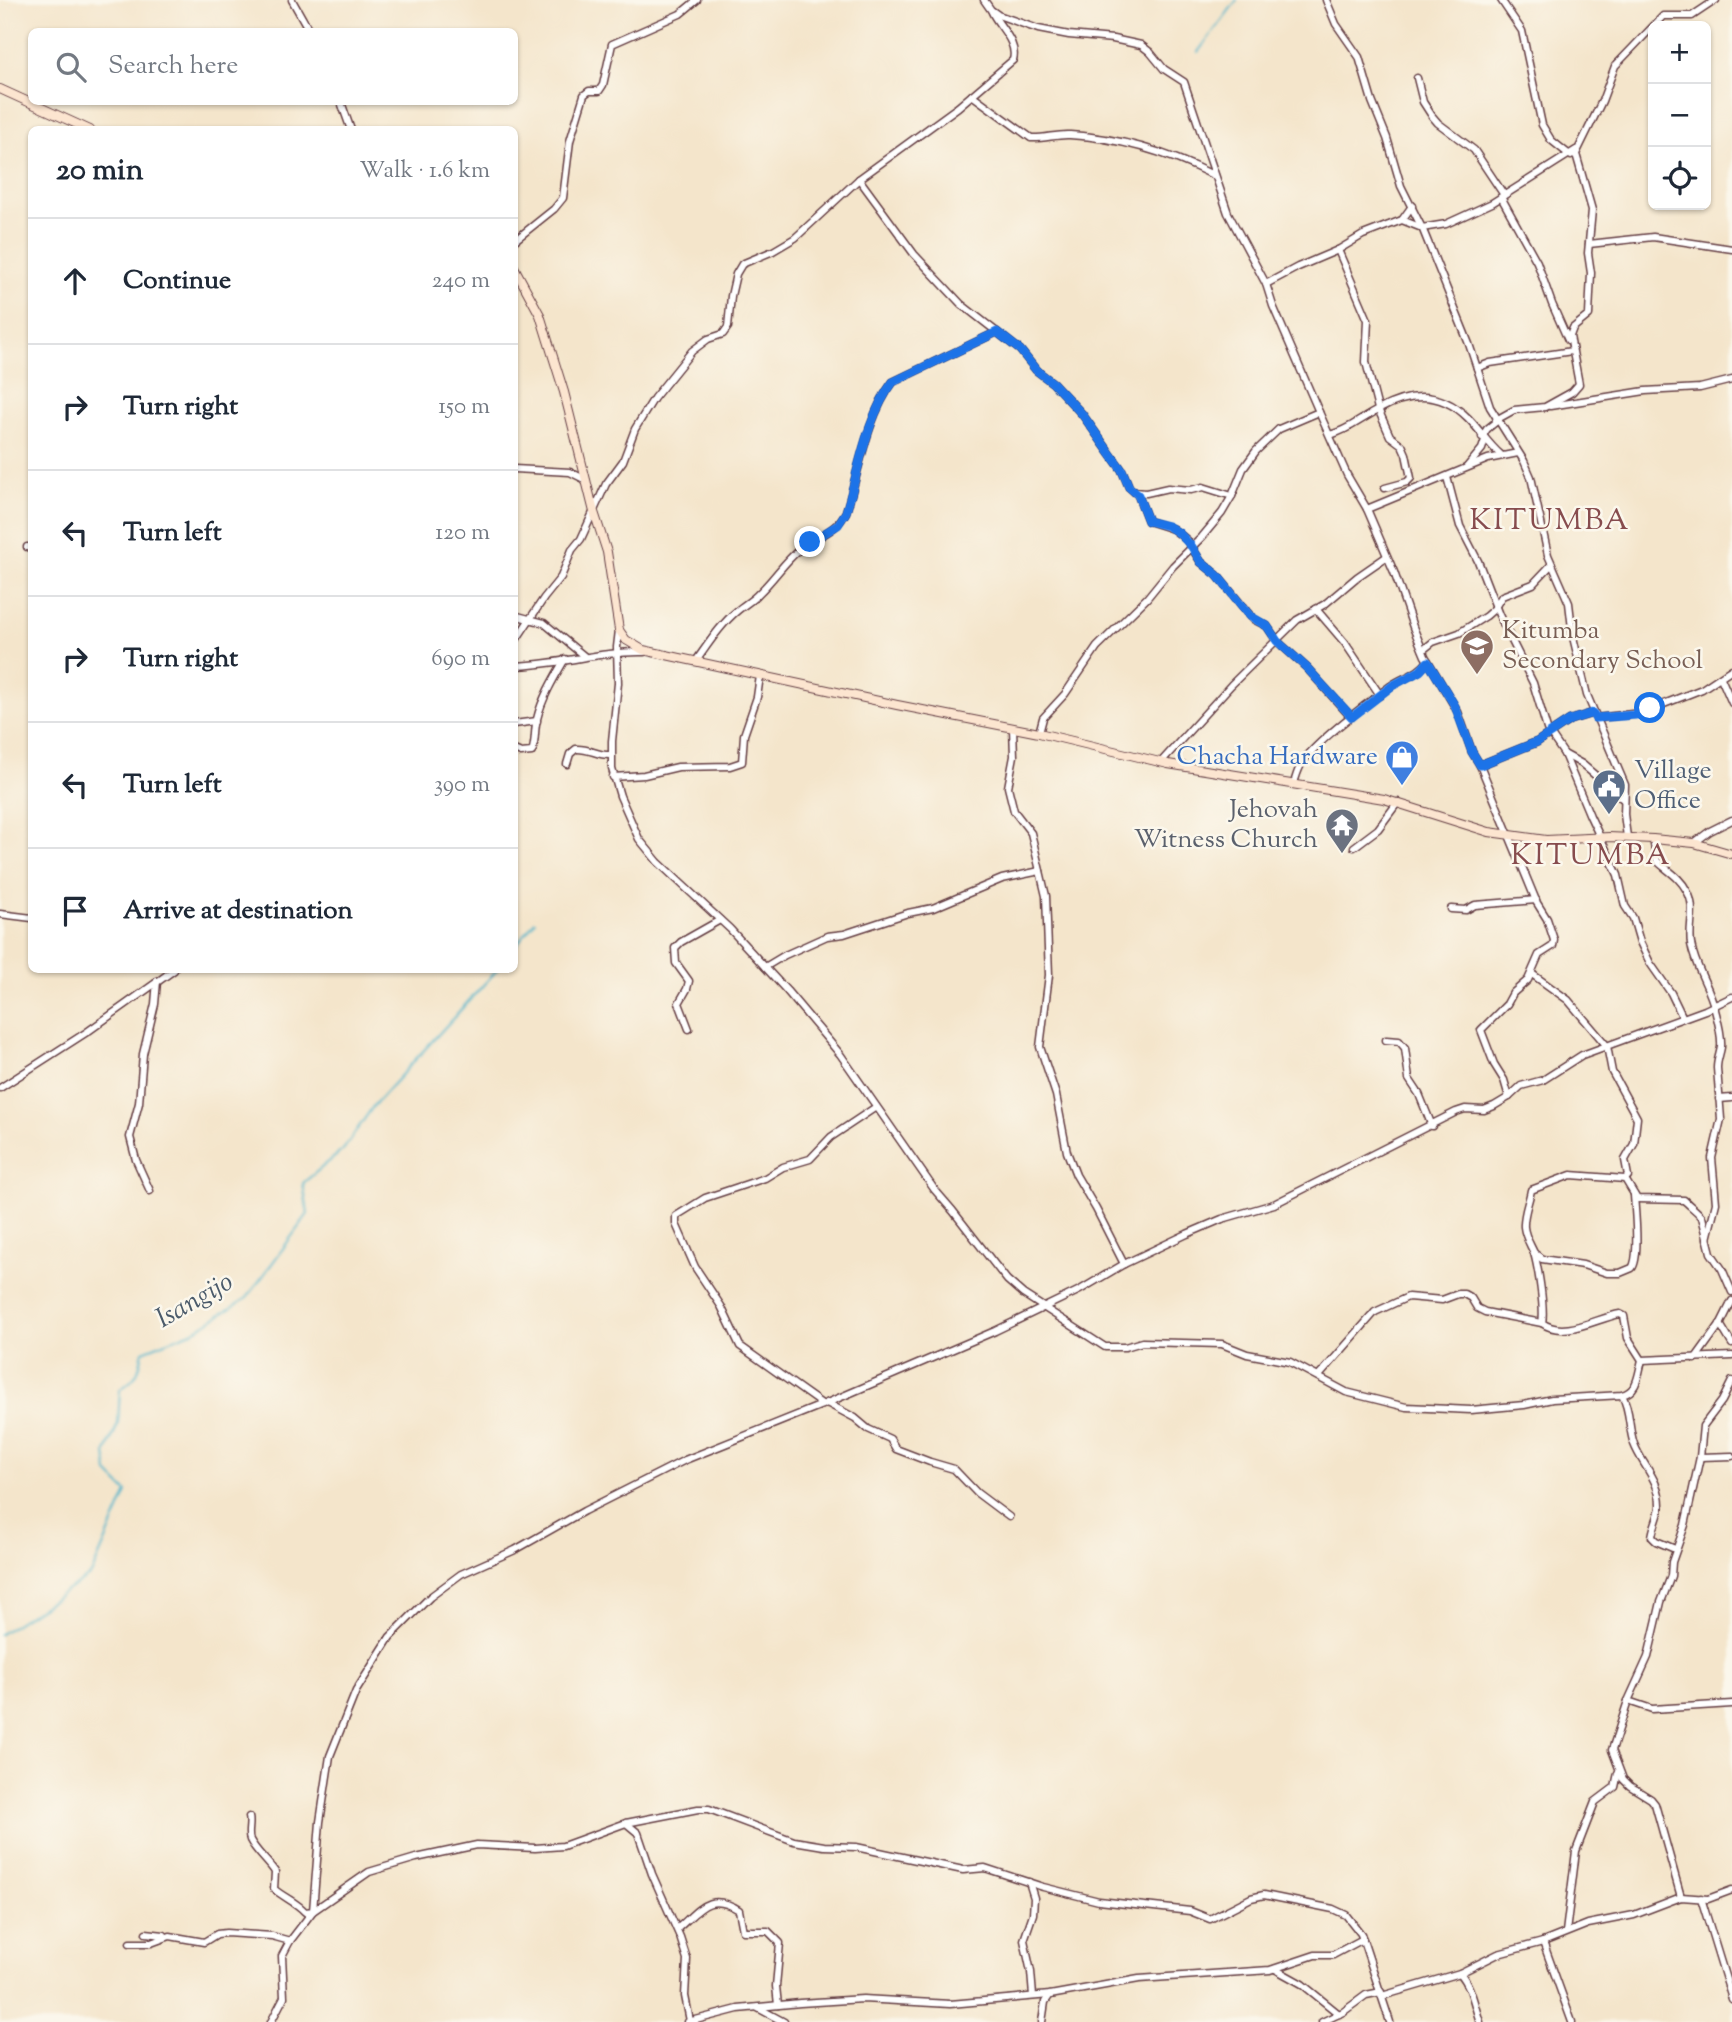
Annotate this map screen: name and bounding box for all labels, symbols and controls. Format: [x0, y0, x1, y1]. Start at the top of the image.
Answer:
map controls [1648, 21, 1711, 210]
button: + [1648, 21, 1711, 84]
search box [28, 28, 518, 105]
icon: search [52, 48, 90, 86]
text: Search here [108, 48, 238, 85]
button: − [1648, 84, 1711, 147]
button: locate [1648, 147, 1711, 210]
text: 20 min [56, 150, 143, 193]
text: Walk · 1.6 km [359, 155, 490, 188]
icon: ahead [56, 262, 94, 300]
text: Continue [123, 263, 231, 300]
text: 240 m [432, 265, 490, 298]
icon: right [56, 388, 94, 426]
text: Turn right [123, 389, 238, 426]
text: 150 m [438, 391, 490, 424]
district label: KITUMBA [1469, 500, 1631, 543]
icon: left [56, 514, 94, 552]
text: Turn left [123, 515, 222, 552]
text: 120 m [435, 517, 490, 550]
route end [794, 526, 825, 557]
place label: Kitumba Secondary School [1502, 613, 1703, 680]
school or university icon: Kitumba Secondary School [1458, 627, 1496, 676]
icon: right [56, 640, 94, 678]
text: Turn right [123, 641, 238, 678]
text: 690 m [431, 643, 490, 676]
route start [1634, 692, 1665, 723]
shop icon: Chacha Hardware [1383, 738, 1421, 787]
place label: Chacha Hardware [1176, 739, 1378, 776]
place label: Village Office [1634, 753, 1712, 820]
icon: left [56, 766, 94, 804]
text: Turn left [123, 767, 222, 804]
public building icon: Village Office [1590, 767, 1628, 816]
text: 390 m [434, 769, 490, 802]
place label: Jehovah Witness Church [1134, 792, 1318, 859]
temple icon: Jehovah Witness Church [1323, 806, 1361, 855]
district label: KITUMBA [1510, 835, 1672, 878]
icon: arrive [56, 892, 94, 930]
text: Arrive at destination [123, 893, 353, 930]
water label: Isangijo [149, 1263, 241, 1339]

